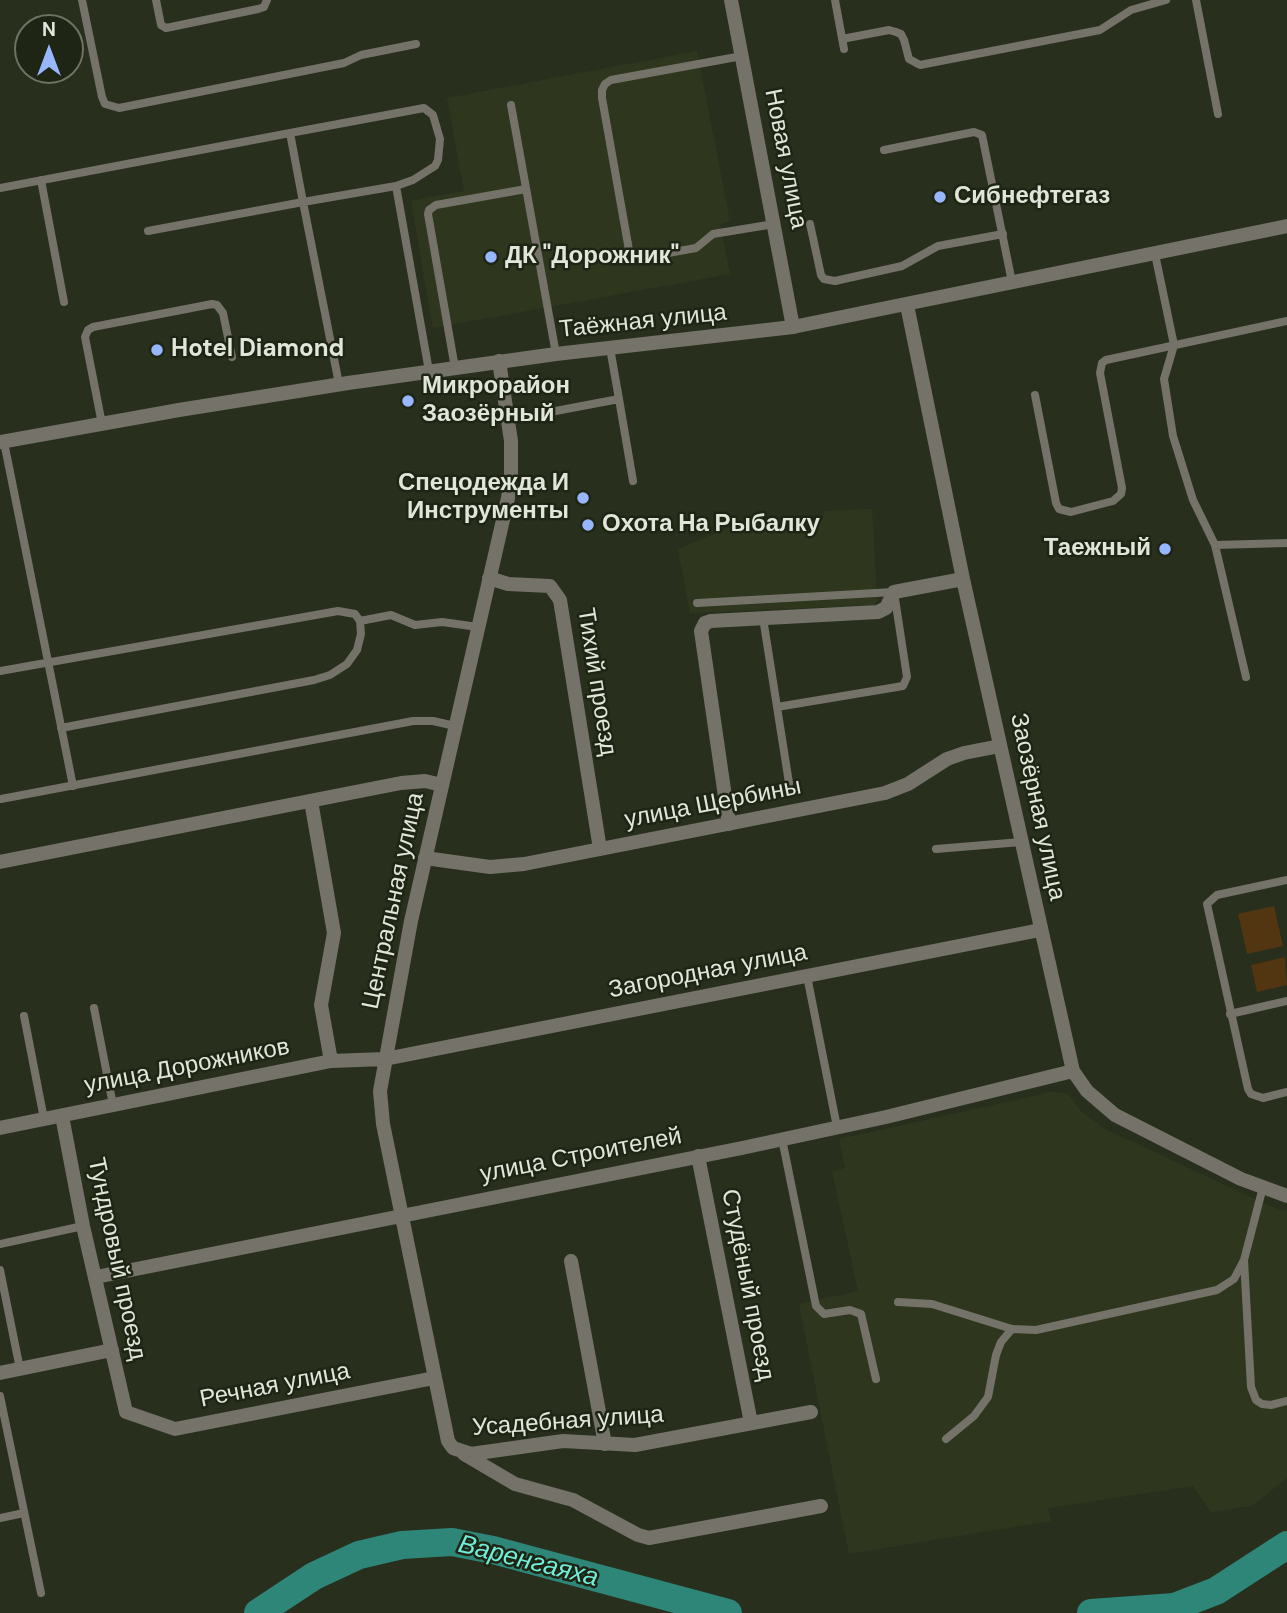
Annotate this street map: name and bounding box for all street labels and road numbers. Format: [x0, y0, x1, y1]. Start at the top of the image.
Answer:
street label: Новая улица [757, 87, 813, 231]
street label: Таёжная улица [558, 299, 728, 345]
street label: Тихий проезд [570, 606, 622, 758]
street label: Заозёрная улица [1003, 711, 1071, 903]
street label: улица Щербины [622, 773, 804, 835]
street label: Центральная улица [357, 790, 431, 1012]
street label: Загородная улица [606, 939, 810, 1005]
street label: улица Дорожников [82, 1033, 292, 1101]
street label: улица Строителей [478, 1122, 684, 1190]
street label: Тундровый проезд [80, 1155, 152, 1363]
street label: Студёный проезд [714, 1187, 780, 1383]
street label: Речная улица [198, 1357, 352, 1415]
street label: Усадебная улица [471, 1401, 665, 1443]

